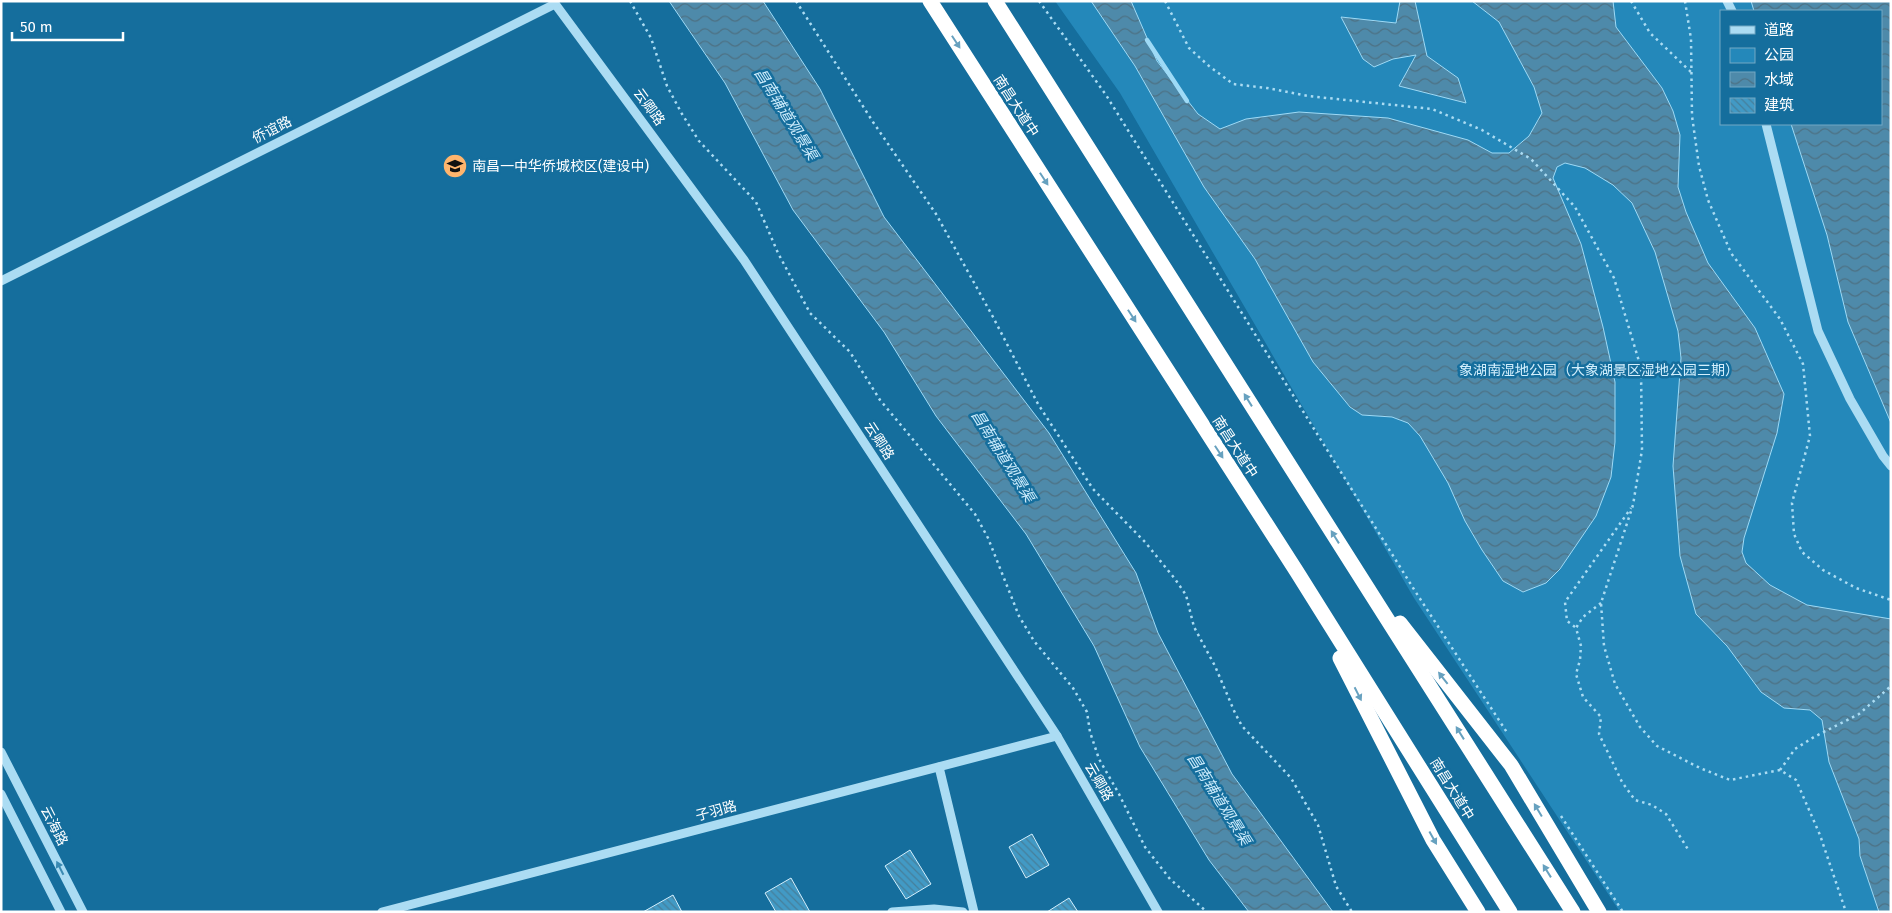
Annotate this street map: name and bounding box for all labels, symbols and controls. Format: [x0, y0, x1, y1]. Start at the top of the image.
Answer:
scale bar [12, 10, 124, 42]
legend [1720, 10, 1882, 125]
text: 50 m [20, 18, 53, 36]
text: 道路 [1764, 21, 1794, 39]
one-way arrow [951, 36, 961, 49]
text: 公园 [1764, 46, 1794, 64]
water label: 昌南辅道观景渠 [751, 65, 823, 165]
text: 水域 [1764, 71, 1794, 89]
street label: 南昌大道中 [990, 72, 1042, 140]
street label: 云卿路 [630, 85, 668, 129]
text: 建筑 [1764, 96, 1794, 114]
street label: 侨谊路 [249, 113, 295, 147]
school or university icon: 南昌一中华侨城校区(建设中) [442, 153, 468, 179]
place label: 南昌一中华侨城校区(建设中) [472, 158, 649, 175]
one-way arrow [1039, 172, 1049, 186]
one-way arrow [1127, 309, 1136, 322]
park label: 象湖南湿地公园（大象湖景区湿地公园三期） [1459, 362, 1739, 379]
one-way arrow [1243, 393, 1253, 406]
water label: 昌南辅道观景渠 [968, 407, 1040, 507]
street label: 南昌大道中 [1209, 413, 1261, 481]
street label: 云卿路 [860, 419, 898, 463]
one-way arrow [1215, 446, 1224, 459]
one-way arrow [1330, 530, 1340, 544]
one-way arrow [1437, 672, 1448, 685]
one-way arrow [1354, 686, 1362, 701]
one-way arrow [1455, 727, 1464, 740]
water label: 昌南辅道观景渠 [1184, 750, 1256, 850]
street label: 南昌大道中 [1426, 755, 1478, 823]
street label: 云卿路 [1081, 760, 1117, 804]
street label: 子羽路 [694, 797, 738, 825]
street label: 云海路 [37, 803, 71, 849]
one-way arrow [1533, 803, 1542, 816]
one-way arrow [1428, 832, 1437, 845]
one-way arrow [56, 861, 64, 876]
one-way arrow [1542, 864, 1551, 877]

